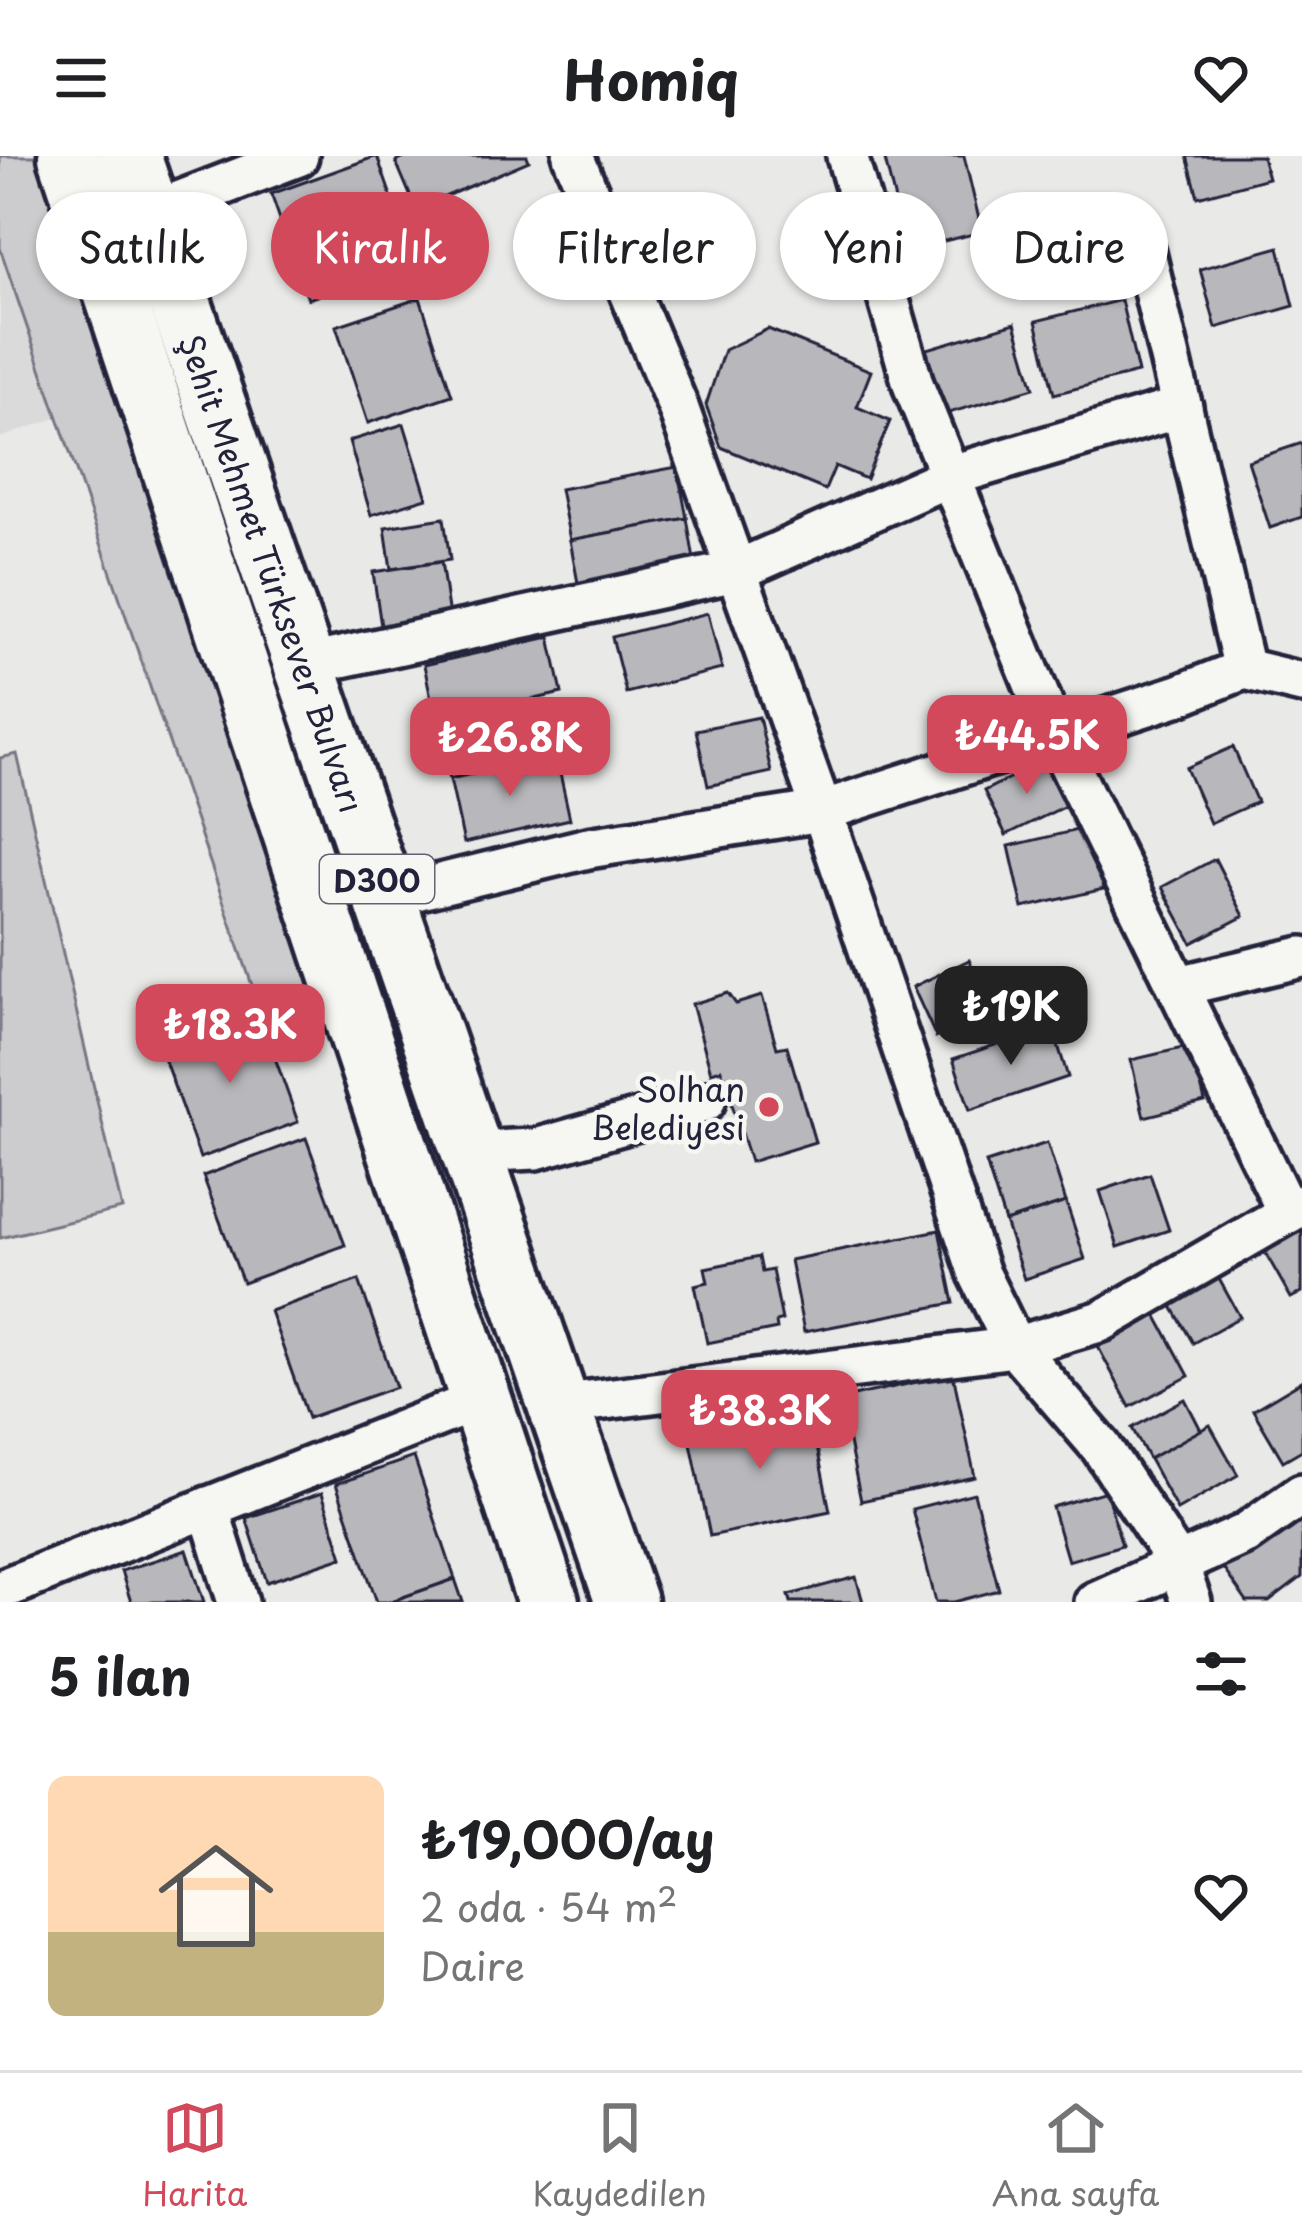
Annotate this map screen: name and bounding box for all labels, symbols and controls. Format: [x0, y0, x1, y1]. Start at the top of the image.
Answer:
text: Homiq [563, 38, 739, 119]
icon: menu [48, 45, 114, 111]
icon: heart [1188, 45, 1254, 111]
chip: Satılık [36, 192, 247, 300]
chip: Kiralık [271, 192, 489, 300]
chip: Filtreler [513, 192, 756, 300]
chip: Yeni [780, 192, 946, 300]
chip: Daire [970, 192, 1168, 300]
street label: Şehit Mehmet Türksever Bulvarı [168, 327, 378, 819]
pin: ₺44.5K [929, 695, 1125, 797]
pin: ₺26.8K [412, 697, 608, 799]
text: ₺44.5K [954, 704, 1100, 763]
text: ₺26.8K [437, 706, 583, 765]
road number: D300 [320, 855, 434, 903]
pin: ₺19K [940, 966, 1082, 1068]
text: ₺19K [962, 975, 1060, 1034]
pin: ₺18.3K [132, 984, 328, 1086]
text: ₺18.3K [163, 993, 297, 1052]
place label: Solhan Belediyesi [590, 1063, 745, 1151]
marker: Solhan Belediyesi [756, 1094, 782, 1120]
pin: ₺38.3K [662, 1370, 858, 1472]
text: ₺38.3K [688, 1379, 832, 1438]
text: 5 ilan [48, 1636, 192, 1713]
icon: filters [1188, 1641, 1254, 1707]
text: ₺19,000/ay [420, 1799, 714, 1876]
icon: home [144, 1824, 288, 1968]
icon: heart [1188, 1863, 1254, 1929]
text: 2 oda · 54 m² [420, 1876, 678, 1935]
text: Daire [420, 1935, 525, 1994]
tab: Harita [143, 2095, 247, 2217]
tab: Kaydedilen [532, 2095, 707, 2217]
tab: Ana sayfa [992, 2095, 1159, 2217]

